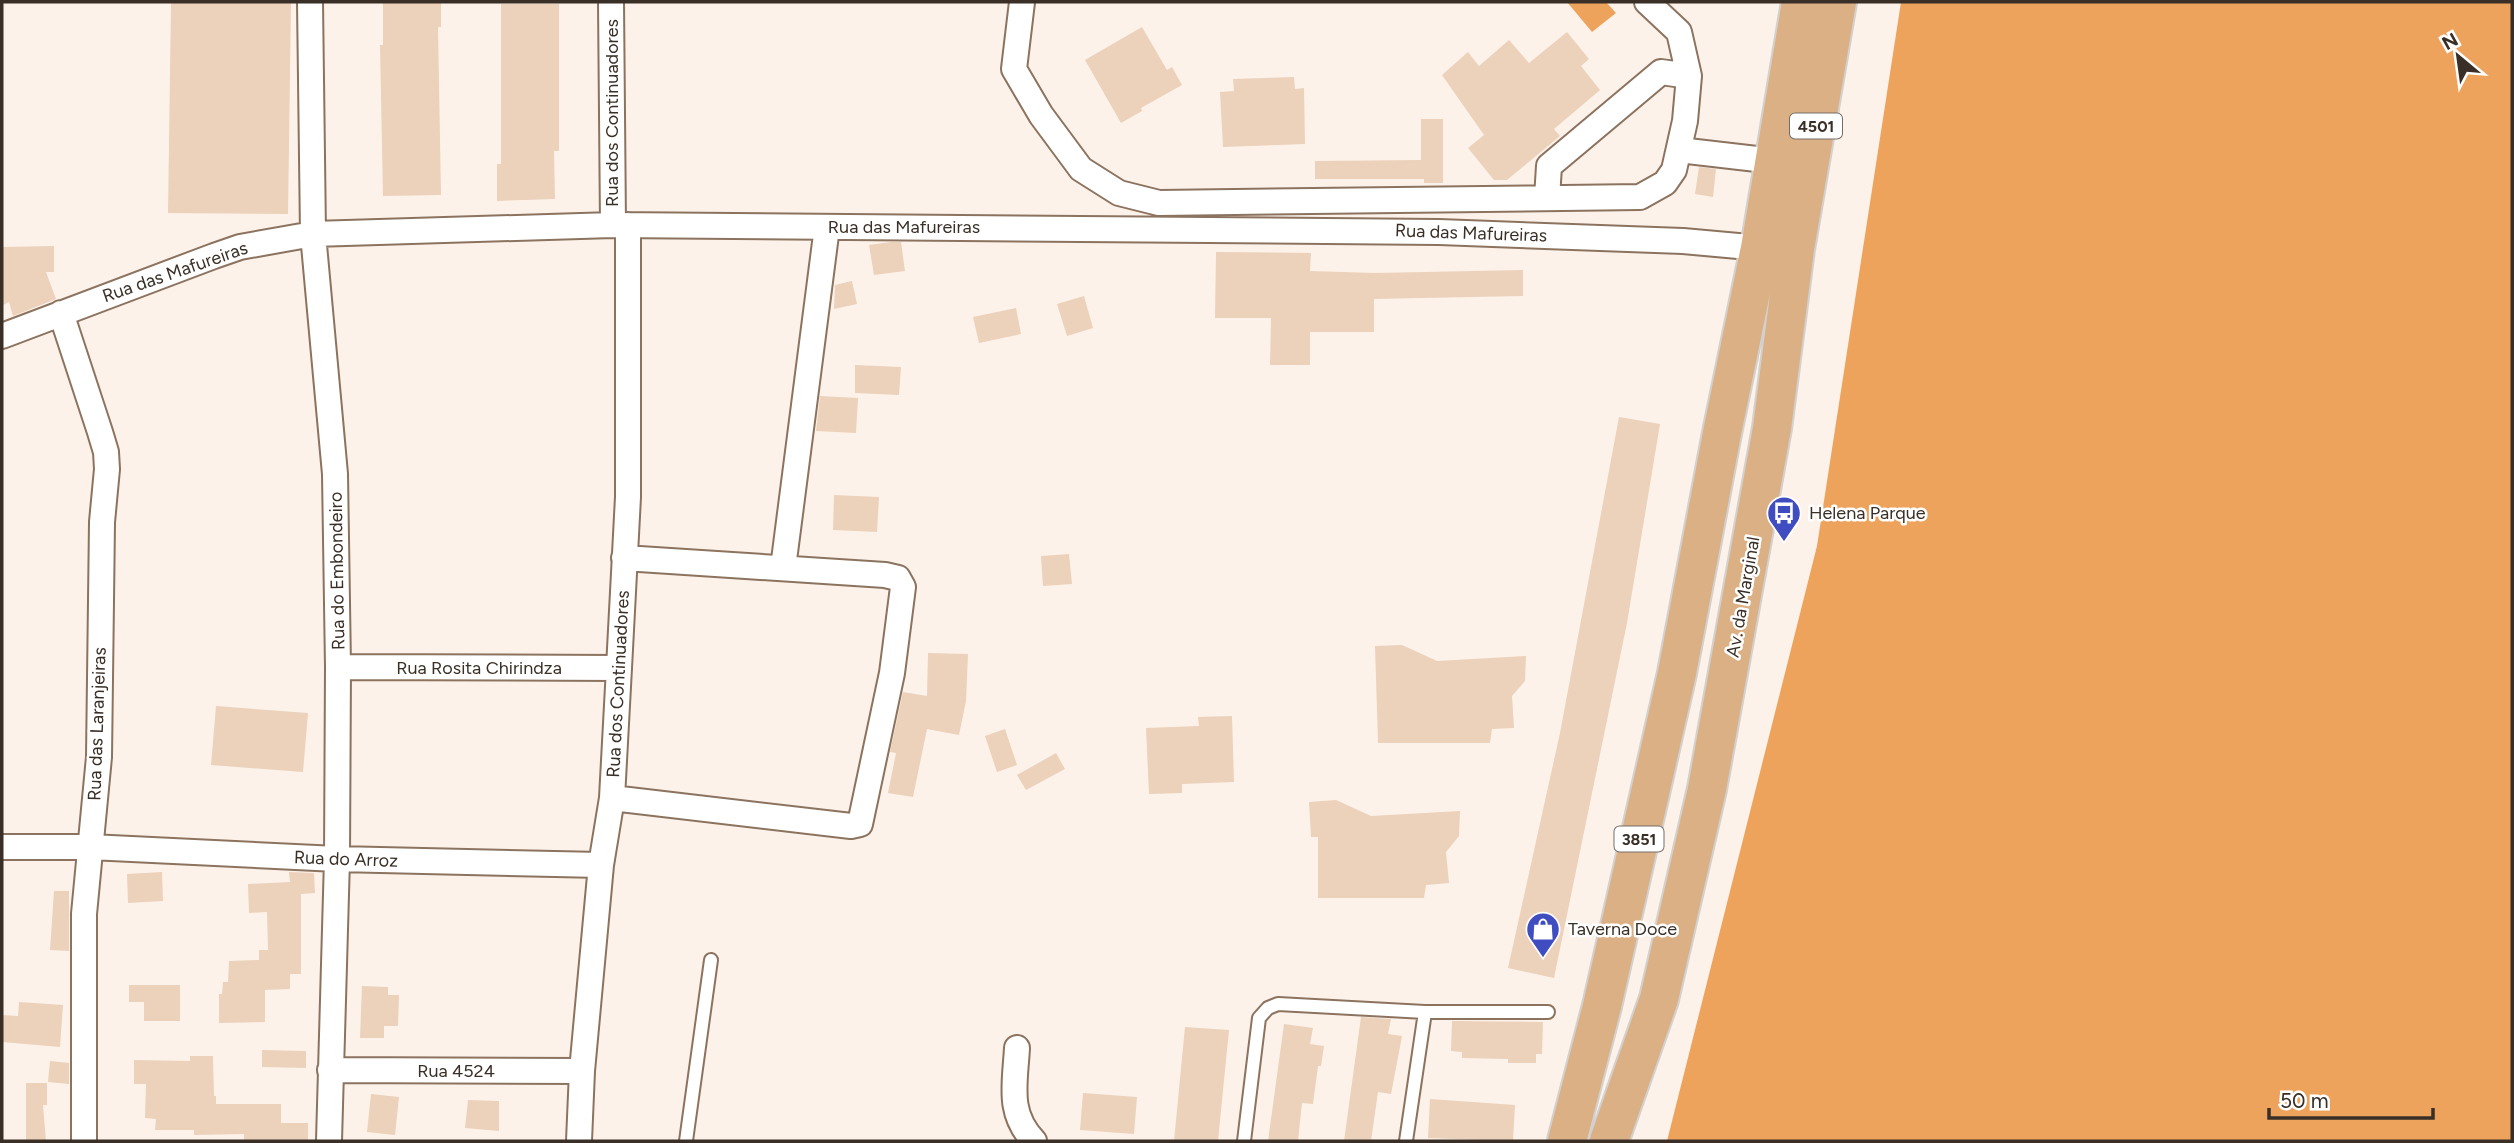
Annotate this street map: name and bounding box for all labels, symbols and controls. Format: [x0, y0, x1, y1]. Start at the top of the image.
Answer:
street label: Rua dos Continuadores [601, 19, 623, 207]
north arrow [2423, 21, 2493, 91]
text: N [2438, 28, 2462, 55]
road number: 4501 [1790, 114, 1842, 138]
street label: Rua das Mafureiras [828, 216, 980, 238]
street label: Rua das Mafureiras [1394, 219, 1548, 247]
street label: Rua das Mafureiras [99, 237, 251, 307]
street label: Rua do Embondeiro [325, 492, 349, 650]
bus stop icon: Helena Parque [1765, 494, 1803, 543]
place label: Helena Parque [1809, 502, 1926, 524]
street label: Av. da Marginal [1722, 535, 1764, 659]
street label: Rua dos Continuadores [602, 590, 634, 778]
street label: Rua das Laranjeiras [83, 647, 111, 801]
street label: Rua Rosita Chirindza [396, 657, 562, 679]
road number: 3851 [1614, 826, 1664, 852]
street label: Rua do Arroz [294, 846, 399, 872]
shop icon: Taverna Doce [1524, 910, 1562, 959]
place label: Taverna Doce [1568, 918, 1677, 940]
street label: Rua 4524 [417, 1060, 495, 1082]
scale bar [2269, 1076, 2434, 1120]
text: 50 m [2280, 1088, 2329, 1113]

